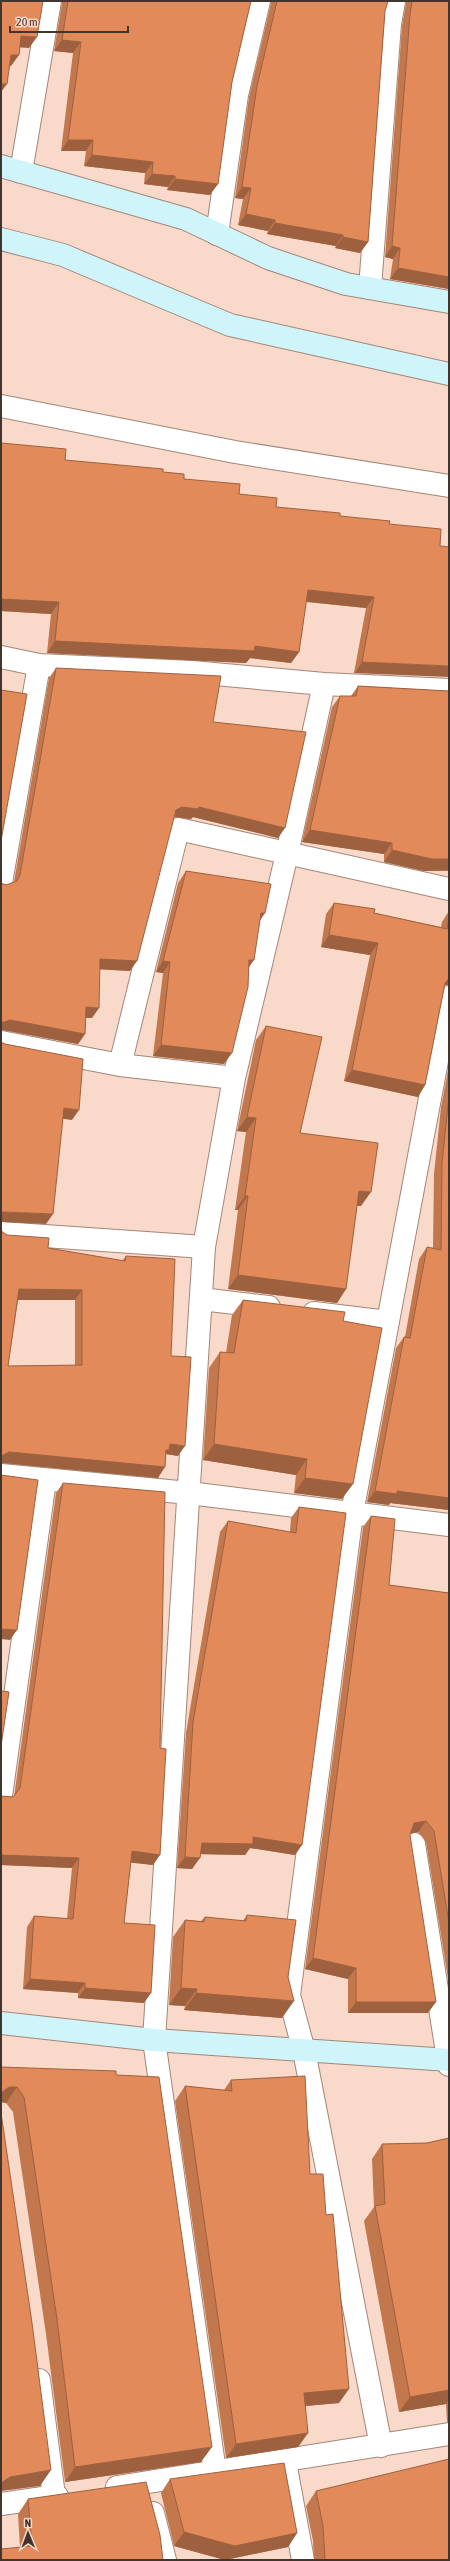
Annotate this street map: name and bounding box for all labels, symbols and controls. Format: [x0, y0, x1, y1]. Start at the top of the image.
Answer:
scale bar [10, 8, 128, 34]
text: 20 m [16, 15, 38, 29]
north arrow [8, 2513, 48, 2553]
text: N [24, 2517, 31, 2529]

